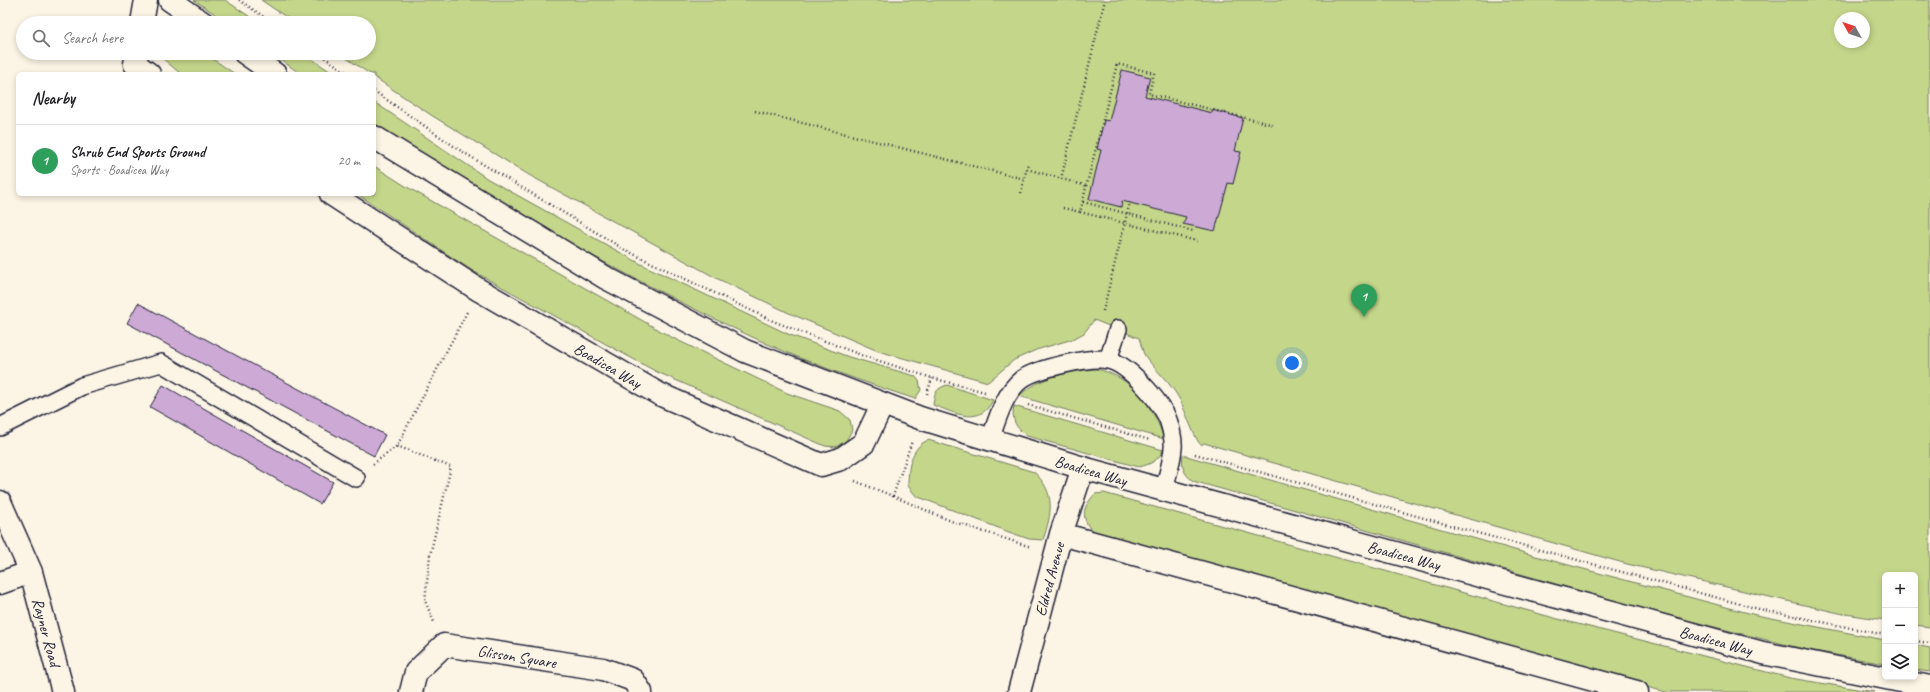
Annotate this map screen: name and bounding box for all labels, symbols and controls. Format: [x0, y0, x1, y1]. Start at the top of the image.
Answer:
north arrow [1834, 12, 1870, 48]
search box [16, 16, 376, 60]
icon: search [30, 27, 52, 49]
text: Search here [62, 29, 123, 48]
text: Nearby [32, 88, 75, 109]
text: Shrub End Sports Ground [70, 143, 205, 162]
text: 1 [42, 153, 48, 169]
text: 20 m [338, 153, 360, 169]
text: Sports · Boadicea Way [70, 162, 168, 178]
pin: 1 [1351, 284, 1377, 317]
street label: Boadicea Way [570, 339, 646, 394]
your location [1282, 353, 1302, 373]
street label: Boadicea Way [1052, 451, 1131, 491]
street label: Boadicea Way [1365, 537, 1444, 576]
street label: Eldred Avenue [1031, 539, 1070, 618]
map controls [1882, 572, 1918, 680]
button: + [1882, 572, 1918, 608]
street label: Rayner Road [27, 596, 65, 671]
button: − [1882, 608, 1918, 644]
street label: Boadicea Way [1677, 622, 1756, 661]
street label: Glisson Square [476, 641, 559, 673]
button: layers [1882, 644, 1918, 680]

